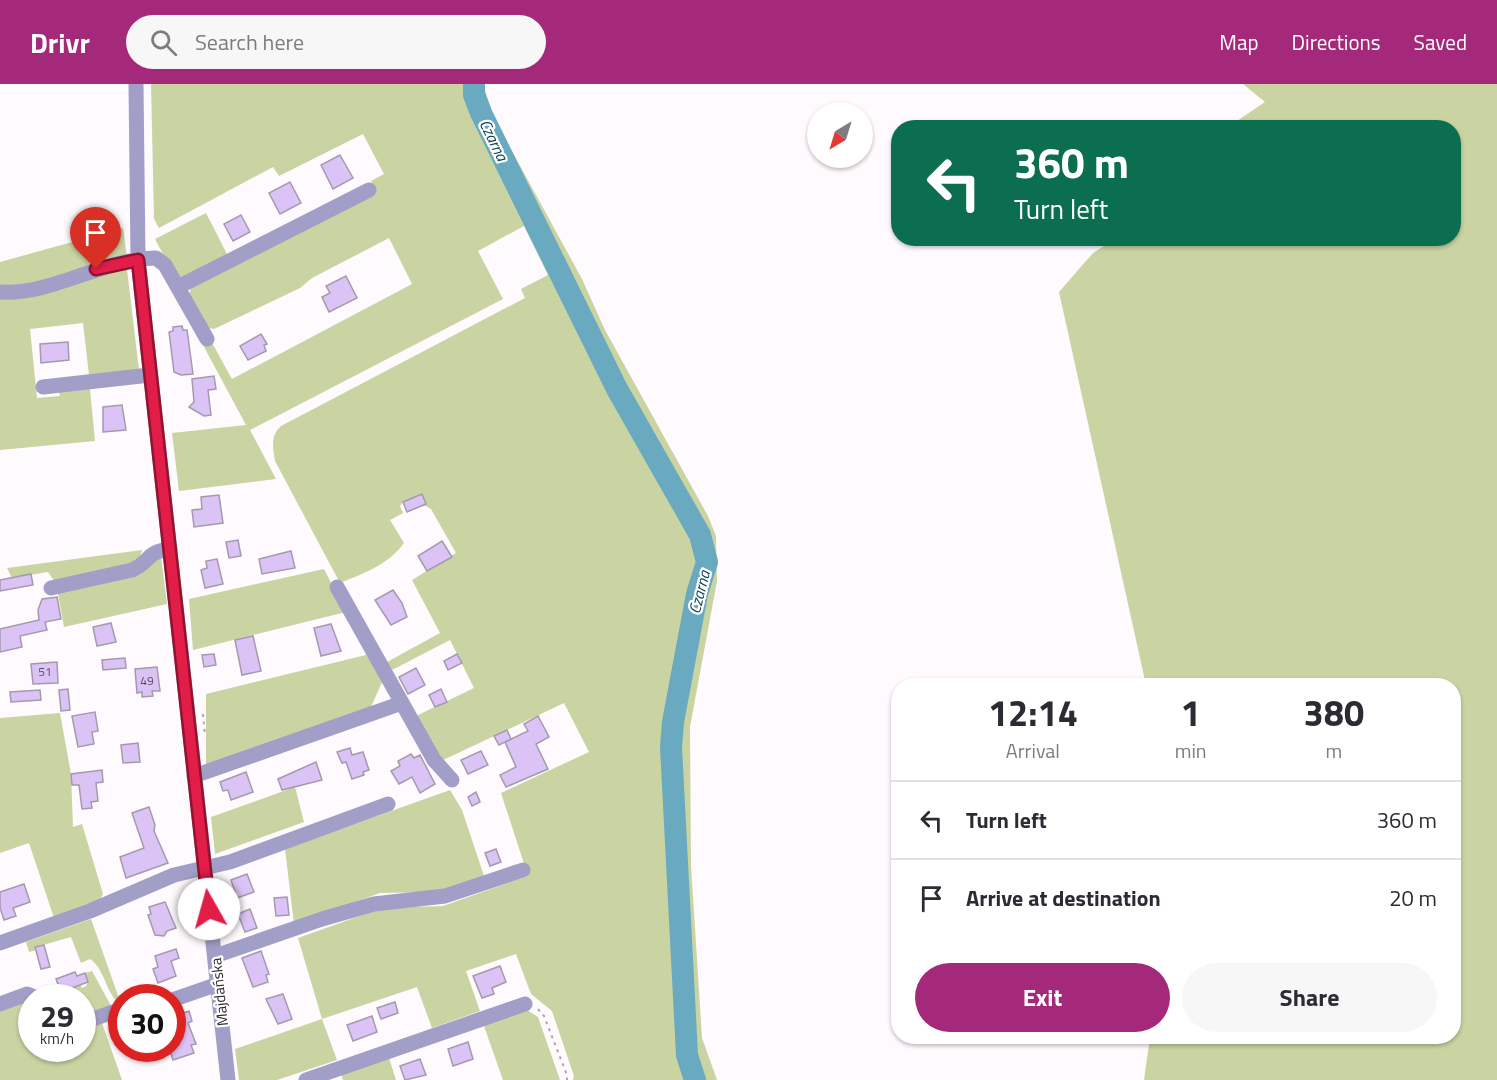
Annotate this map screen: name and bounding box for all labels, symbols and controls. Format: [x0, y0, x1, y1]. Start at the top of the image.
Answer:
search box [126, 15, 546, 69]
text: Drivr [30, 21, 90, 64]
text: Search here [195, 25, 304, 59]
icon: search [147, 26, 180, 59]
text: Map [1219, 26, 1259, 58]
text: Directions [1292, 26, 1381, 58]
text: Saved [1414, 26, 1467, 58]
north arrow [807, 102, 873, 168]
map controls [807, 102, 873, 168]
water label: Czarna [474, 115, 515, 166]
text: 360 m [1014, 130, 1129, 194]
icon: left [915, 144, 993, 222]
text: Turn left [1014, 188, 1108, 229]
pin [70, 207, 121, 269]
icon: arrive [79, 216, 112, 249]
water label: Czarna [682, 567, 716, 616]
house number: 51 [38, 662, 52, 681]
house number: 49 [140, 671, 154, 690]
text: 12:14 [988, 685, 1078, 740]
text: 1 [1181, 685, 1201, 740]
text: 380 [1304, 685, 1364, 740]
text: Arrival [1006, 735, 1060, 766]
text: min [1175, 735, 1207, 766]
text: m [1325, 735, 1342, 766]
text: Turn left [966, 803, 1047, 837]
text: 360 m [1377, 803, 1437, 837]
icon: left [915, 804, 948, 837]
position arrow [177, 877, 241, 941]
text: Arrive at destination [966, 881, 1161, 915]
text: 20 m [1389, 881, 1437, 915]
icon: arrive [915, 882, 948, 915]
street label: Majdańska [204, 956, 234, 1027]
button: Exit [915, 963, 1170, 1032]
button: Share [1182, 963, 1437, 1032]
speed limit sign: 30 [108, 984, 186, 1062]
text: 29 [40, 993, 74, 1039]
text: km/h [40, 1027, 74, 1050]

